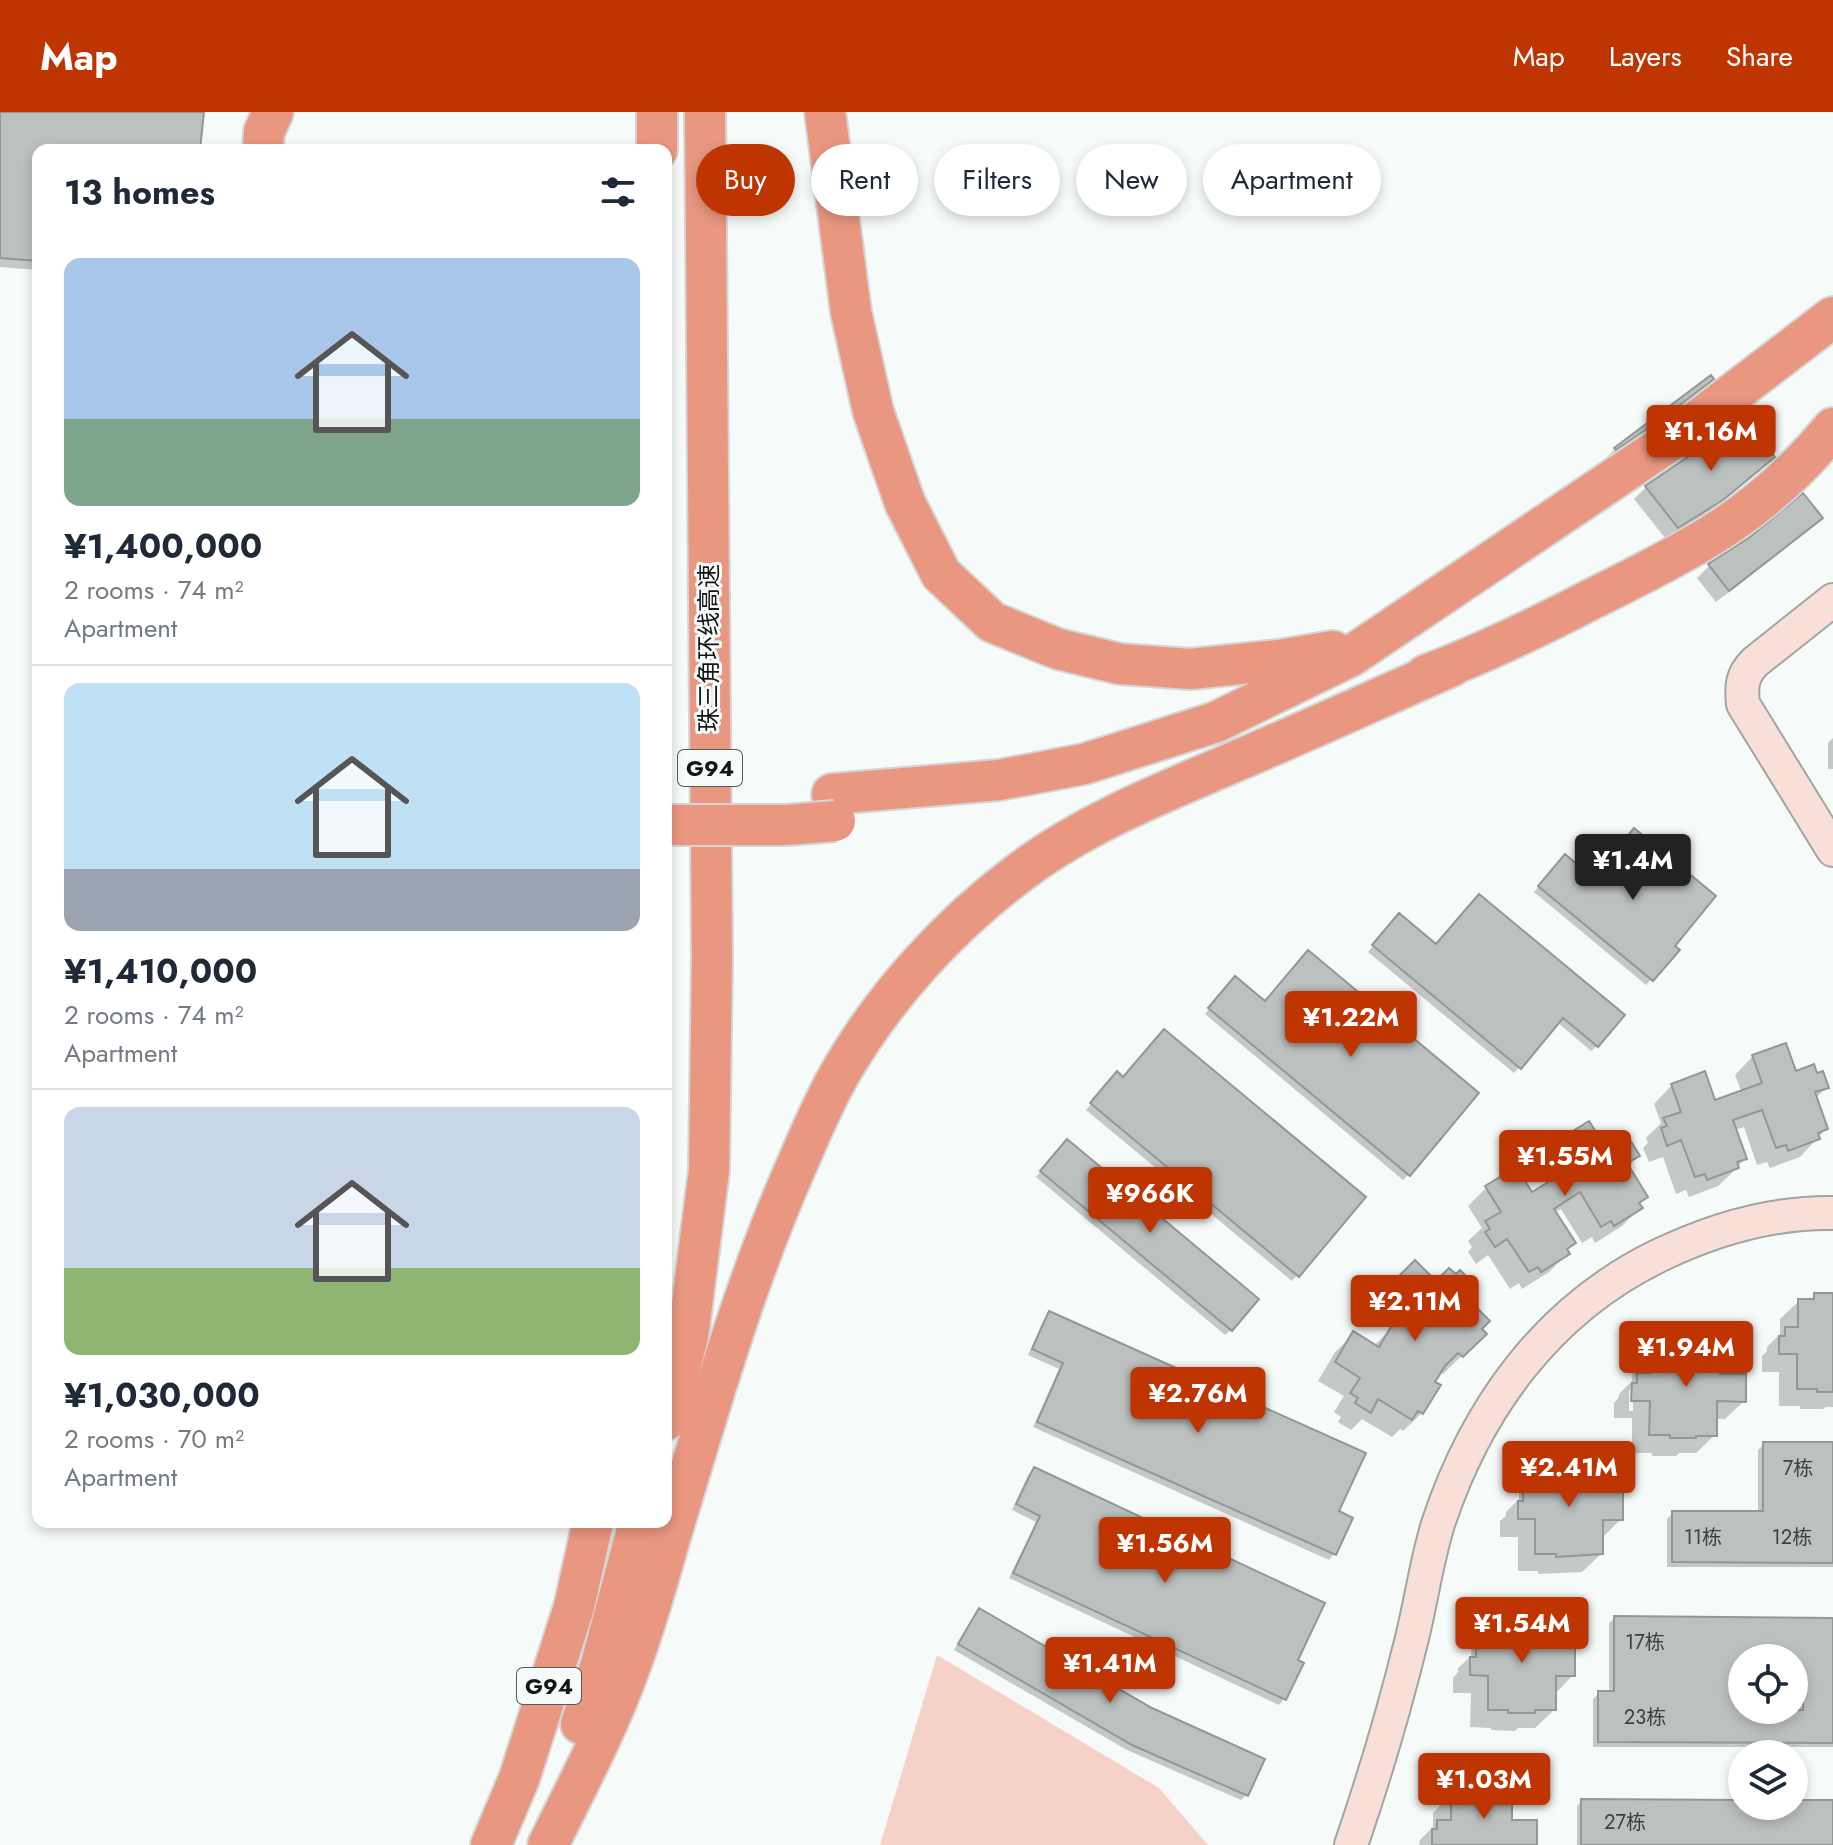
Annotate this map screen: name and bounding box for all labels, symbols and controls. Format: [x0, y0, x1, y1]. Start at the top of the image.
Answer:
text: Map [40, 29, 118, 84]
text: Map [1513, 36, 1565, 77]
text: Layers [1609, 36, 1682, 77]
text: Share [1726, 36, 1793, 77]
chip: Buy [696, 144, 795, 216]
chip: Rent [811, 144, 918, 216]
chip: Filters [934, 144, 1060, 216]
chip: New [1076, 144, 1187, 216]
chip: Apartment [1203, 144, 1381, 216]
text: 13 homes [64, 168, 215, 217]
icon: filters [596, 170, 640, 214]
icon: home [280, 310, 424, 454]
pin: ¥1.16M [1646, 405, 1776, 473]
text: ¥1.16M [1665, 412, 1757, 450]
text: ¥1,400,000 [64, 522, 262, 571]
street label: 珠三角环线高速 [691, 564, 726, 732]
text: 2 rooms · 74 m² [64, 571, 244, 609]
text: Apartment [64, 609, 177, 647]
icon: home [280, 735, 424, 879]
road number: G94 [678, 750, 742, 786]
pin: ¥1.4M [1577, 834, 1689, 902]
text: ¥1.4M [1593, 841, 1673, 879]
text: ¥1,410,000 [64, 947, 257, 996]
pin: ¥1.22M [1286, 991, 1416, 1059]
text: 2 rooms · 74 m² [64, 996, 244, 1034]
text: ¥1.22M [1303, 998, 1399, 1036]
text: Apartment [64, 1034, 177, 1072]
pin: ¥1.55M [1500, 1130, 1630, 1198]
text: ¥1.55M [1517, 1137, 1613, 1175]
icon: home [280, 1159, 424, 1303]
pin: ¥966K [1094, 1167, 1206, 1235]
text: ¥966K [1106, 1174, 1194, 1212]
pin: ¥2.11M [1350, 1275, 1480, 1343]
text: ¥2.11M [1369, 1282, 1461, 1320]
pin: ¥1.94M [1621, 1321, 1751, 1389]
text: ¥1.94M [1637, 1328, 1735, 1366]
pin: ¥2.76M [1133, 1367, 1263, 1435]
text: ¥1,030,000 [64, 1371, 260, 1420]
text: ¥2.76M [1148, 1374, 1248, 1412]
text: 2 rooms · 70 m² [64, 1420, 244, 1458]
pin: ¥2.41M [1504, 1441, 1634, 1509]
text: ¥2.41M [1520, 1448, 1618, 1486]
house number: 7栋 [1783, 1454, 1813, 1483]
text: Apartment [64, 1458, 177, 1496]
pin: ¥1.56M [1100, 1517, 1230, 1585]
house number: 11栋 [1684, 1523, 1722, 1552]
house number: 12栋 [1772, 1523, 1812, 1552]
text: ¥1.56M [1117, 1524, 1213, 1562]
pin: ¥1.54M [1457, 1597, 1587, 1665]
text: ¥1.54M [1473, 1604, 1571, 1642]
house number: 17栋 [1625, 1628, 1665, 1657]
pin: ¥1.41M [1045, 1637, 1175, 1705]
text: ¥1.41M [1063, 1644, 1157, 1682]
map controls [1728, 1644, 1808, 1820]
button: locate [1728, 1644, 1808, 1724]
road number: G94 [517, 1668, 581, 1704]
house number: 23栋 [1624, 1703, 1666, 1732]
button: layers [1728, 1740, 1808, 1820]
pin: ¥1.03M [1419, 1753, 1549, 1821]
text: ¥1.03M [1436, 1760, 1532, 1798]
house number: 27栋 [1604, 1808, 1646, 1837]

